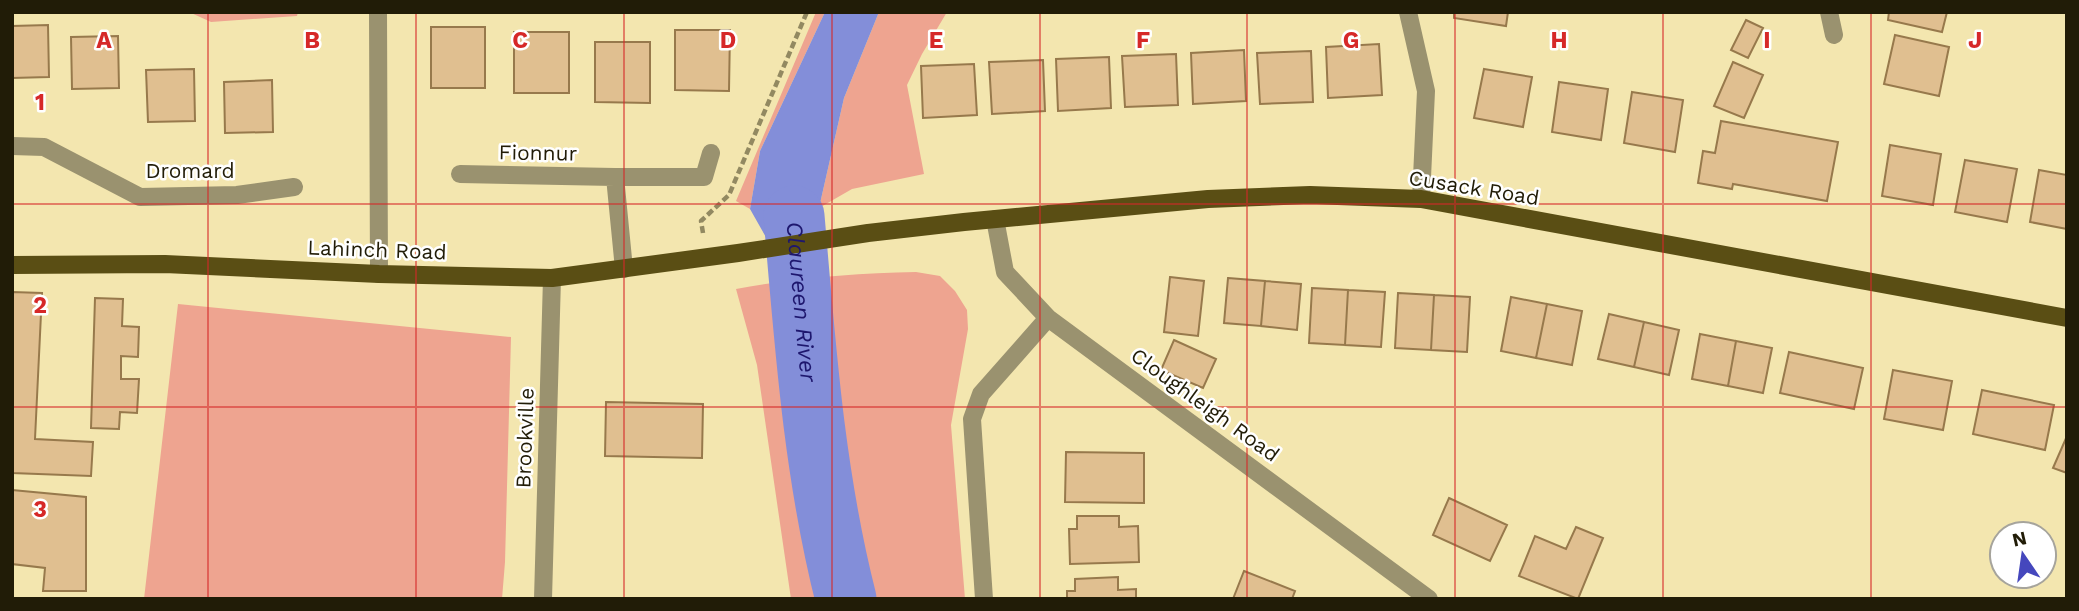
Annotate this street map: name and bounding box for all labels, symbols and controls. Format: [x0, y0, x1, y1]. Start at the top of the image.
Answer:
text: A [96, 27, 112, 54]
text: B [304, 27, 320, 54]
text: C [512, 27, 528, 54]
text: D [720, 27, 736, 54]
text: E [929, 27, 943, 54]
text: F [1136, 27, 1150, 54]
text: G [1343, 27, 1359, 54]
text: H [1550, 27, 1568, 54]
text: I [1763, 27, 1771, 54]
text: J [1968, 27, 1982, 54]
text: 1 [35, 89, 45, 116]
street label: Fionnur [499, 139, 578, 166]
street label: Dromard [145, 158, 235, 183]
street label: Cusack Road [1407, 165, 1541, 210]
water label: Claureen River [781, 220, 822, 384]
street label: Lahinch Road [307, 235, 447, 264]
text: 2 [33, 292, 47, 319]
street label: Cloughleigh Road [1126, 342, 1284, 467]
street label: Brookville [510, 387, 539, 489]
text: 3 [33, 496, 47, 523]
north arrow [1988, 520, 2058, 590]
text: N [2010, 526, 2029, 552]

